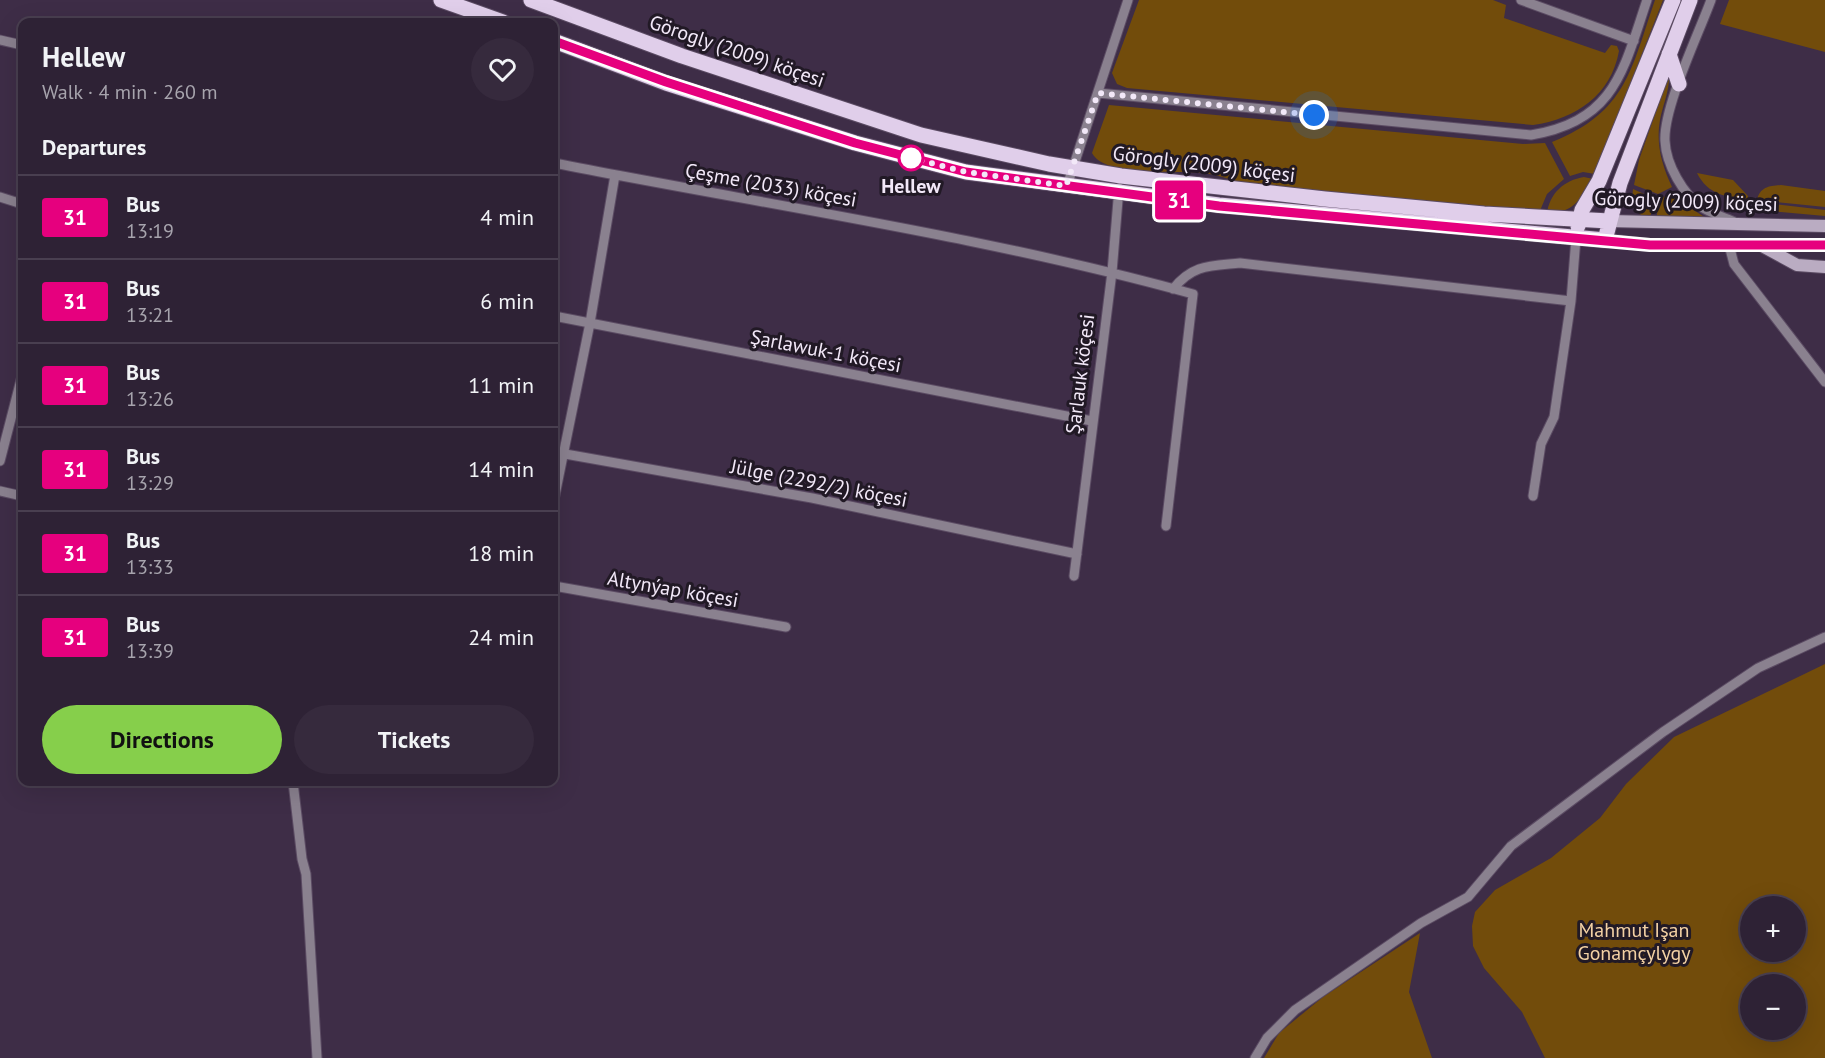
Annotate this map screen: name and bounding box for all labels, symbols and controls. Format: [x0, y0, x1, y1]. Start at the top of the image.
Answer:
street label: Görogly (2009) köçesi [646, 9, 828, 93]
text: Hellew [42, 38, 125, 75]
button: heart [471, 38, 534, 101]
text: Walk · 4 min · 260 m [42, 79, 218, 105]
your location [1299, 100, 1329, 130]
text: Departures [42, 133, 146, 161]
street label: Görogly (2009) köçesi [1111, 140, 1297, 188]
marker: Hellew [898, 145, 924, 171]
street label: Çeşme (2033) köçesi [683, 157, 859, 213]
place label: Hellew [881, 173, 941, 199]
line badge: 31 [1152, 180, 1206, 220]
street label: Görogly (2009) köçesi [1594, 185, 1778, 217]
text: 31 [1167, 187, 1191, 214]
text: Bus [126, 190, 160, 218]
text: 4 min [480, 203, 534, 231]
text: 31 [63, 204, 87, 231]
text: 13:19 [126, 218, 174, 244]
text: Bus [126, 274, 160, 302]
text: 6 min [480, 287, 534, 315]
text: 31 [63, 288, 87, 315]
text: 13:21 [126, 302, 174, 328]
street label: Şarlauk köçesi [1060, 312, 1100, 436]
street label: Şarlawuk-1 köçesi [748, 324, 904, 378]
text: Bus [126, 358, 160, 386]
text: 11 min [468, 371, 534, 399]
text: 31 [63, 372, 87, 399]
text: 13:26 [126, 386, 174, 412]
text: Bus [126, 442, 160, 470]
street label: Jülge (2292/2) köçesi [727, 453, 910, 513]
text: 14 min [468, 455, 534, 483]
text: 31 [63, 456, 87, 483]
text: 13:29 [126, 470, 174, 496]
text: Bus [126, 526, 160, 554]
text: 18 min [468, 539, 534, 567]
text: 31 [63, 540, 87, 567]
text: 13:33 [126, 554, 174, 580]
street label: Altynýap köçesi [605, 565, 741, 613]
text: Bus [126, 610, 160, 638]
text: 24 min [468, 623, 534, 651]
text: 31 [63, 624, 87, 651]
text: 13:39 [126, 638, 174, 664]
button: Directions [42, 705, 282, 774]
button: Tickets [294, 705, 534, 774]
map controls [1740, 896, 1806, 1040]
button: + [1740, 896, 1806, 962]
park label: Mahmut Işan Gonamçylygy [1577, 917, 1691, 966]
button: − [1740, 974, 1806, 1040]

